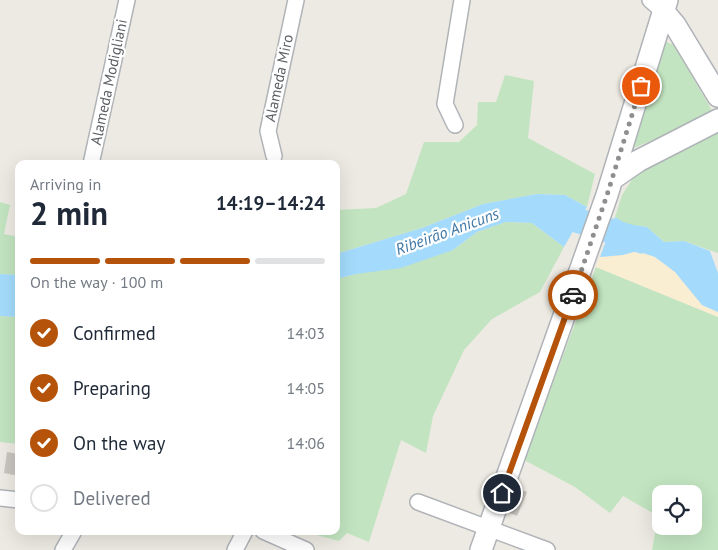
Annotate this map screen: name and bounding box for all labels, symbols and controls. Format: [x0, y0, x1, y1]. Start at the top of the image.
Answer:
street label: Alameda Modigliani [86, 17, 131, 146]
street label: Alameda Miro [260, 32, 297, 123]
pin [620, 65, 662, 107]
icon: bag [627, 72, 655, 100]
text: Arriving in [30, 174, 101, 194]
text: 14:19–14:24 [216, 191, 325, 215]
text: 2 min [30, 192, 108, 234]
water label: Ribeirão Anicuns [393, 203, 502, 259]
courier [548, 270, 598, 320]
text: On the way · 100 m [30, 272, 163, 292]
icon: car [559, 281, 587, 309]
icon: check [30, 319, 58, 347]
text: Confirmed [73, 321, 156, 345]
text: 14:03 [287, 323, 325, 343]
icon: check [30, 374, 58, 402]
text: Preparing [73, 376, 151, 400]
text: 14:05 [287, 378, 325, 398]
icon: check [30, 429, 58, 457]
text: On the way [73, 431, 165, 455]
text: 14:06 [287, 433, 325, 453]
pin [481, 472, 523, 514]
icon: home [488, 479, 516, 507]
map controls [652, 485, 702, 535]
button: locate [652, 485, 702, 535]
text: Delivered [73, 486, 151, 510]

